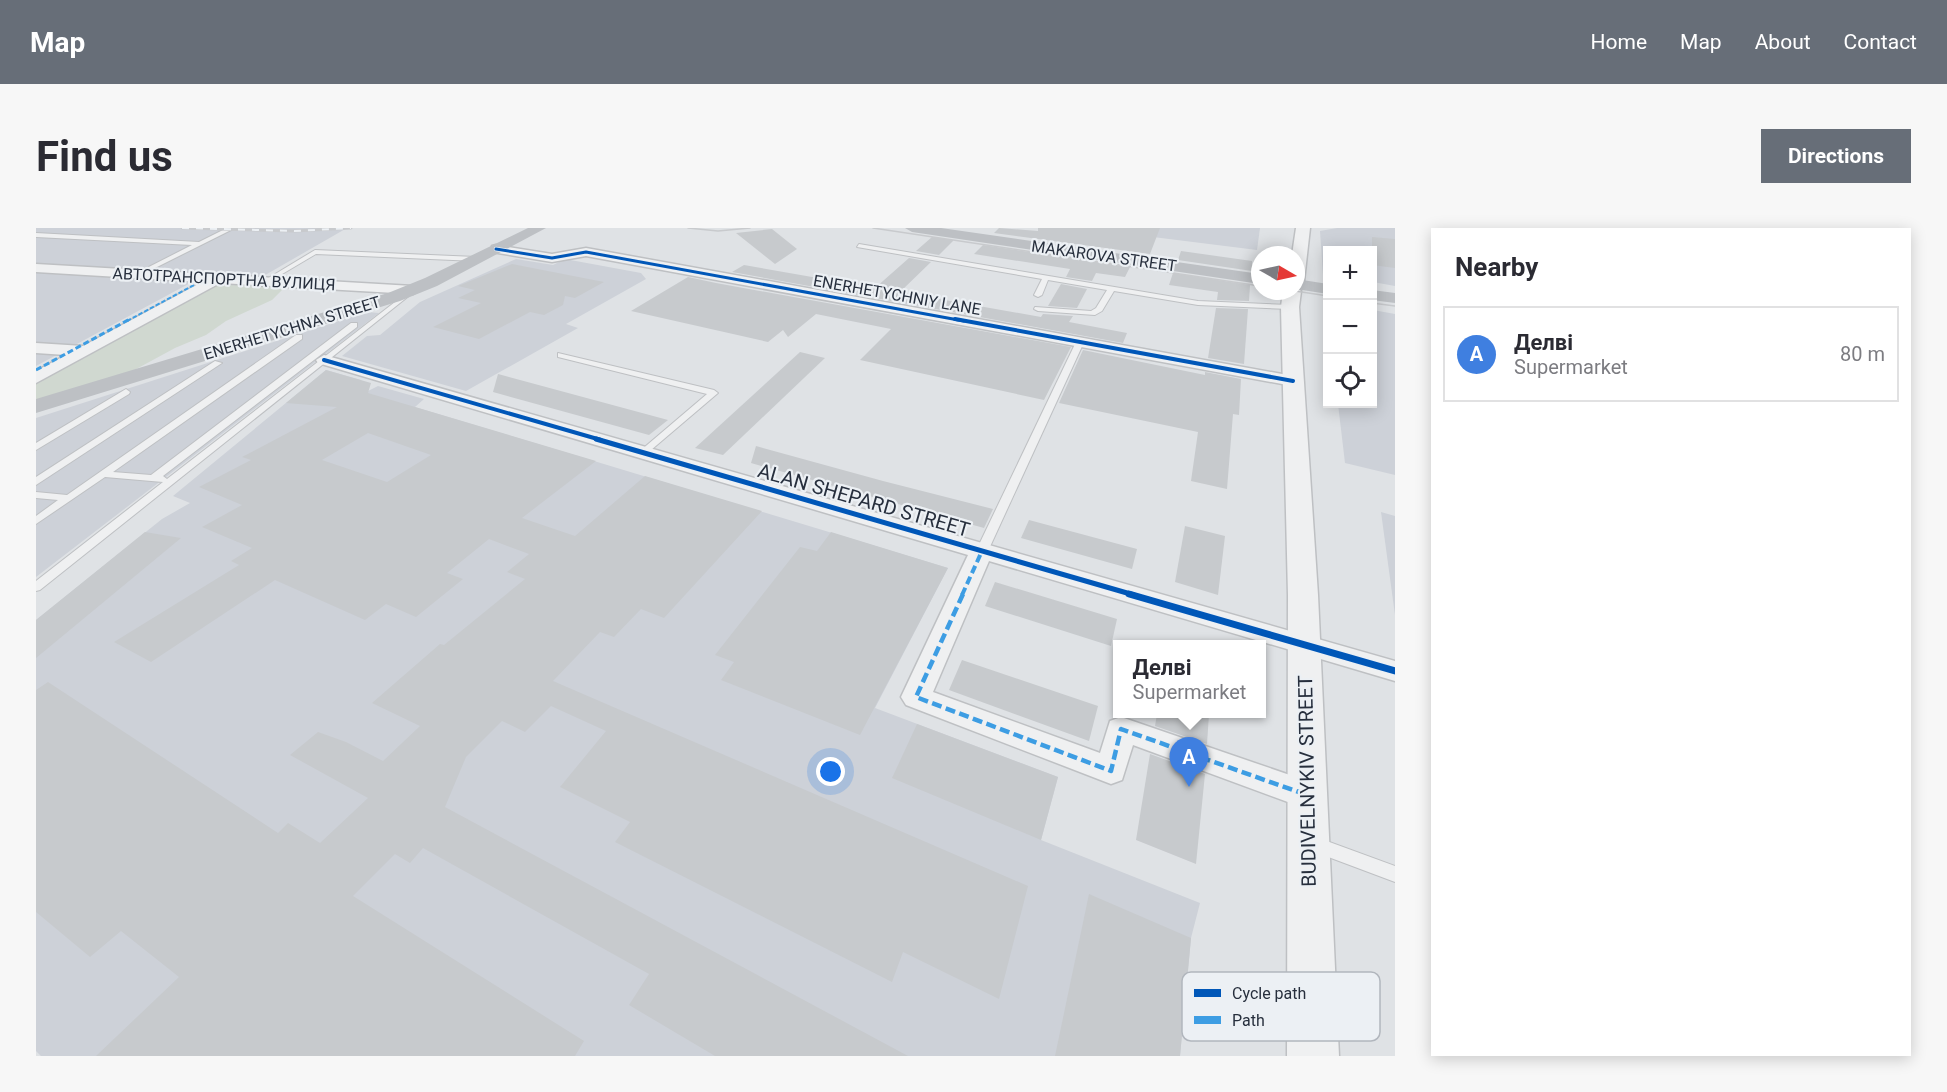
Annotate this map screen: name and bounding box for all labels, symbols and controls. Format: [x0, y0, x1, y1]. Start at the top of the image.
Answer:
text: Map [30, 26, 85, 59]
text: Home [1591, 30, 1647, 54]
text: Map [1680, 30, 1722, 54]
text: About [1755, 30, 1811, 54]
text: Contact [1844, 30, 1917, 54]
button: Directions [1761, 129, 1911, 183]
text: Find us [36, 132, 173, 181]
street label: MAKAROVA STREET [1030, 236, 1178, 276]
north arrow [1251, 246, 1305, 300]
map controls [1323, 246, 1377, 408]
button: + [1323, 246, 1377, 300]
text: Nearby [1455, 252, 1538, 282]
street label: АВТОТРАНСПОРТНА ВУЛИЦЯ [112, 264, 336, 294]
street label: ENERHETYCHNIY LANE [812, 271, 982, 319]
street label: ENERHETYCHNA STREET [201, 292, 383, 364]
button: − [1323, 300, 1377, 354]
text: Делві [1514, 330, 1573, 355]
text: A [1470, 342, 1483, 366]
text: 80 m [1840, 342, 1885, 366]
button: locate [1323, 354, 1377, 408]
text: Supermarket [1514, 355, 1628, 379]
street label: ALAN SHEPARD STREET [755, 458, 973, 542]
popup [1113, 640, 1266, 718]
text: Делві [1133, 655, 1192, 680]
street label: BUDIVELNYKIV STREET [1293, 675, 1321, 887]
text: Supermarket [1133, 680, 1246, 704]
pin: A [1170, 738, 1208, 787]
your location [816, 757, 845, 786]
legend [1182, 972, 1380, 1041]
text: Cycle path [1232, 984, 1306, 1003]
text: Path [1232, 1011, 1265, 1030]

